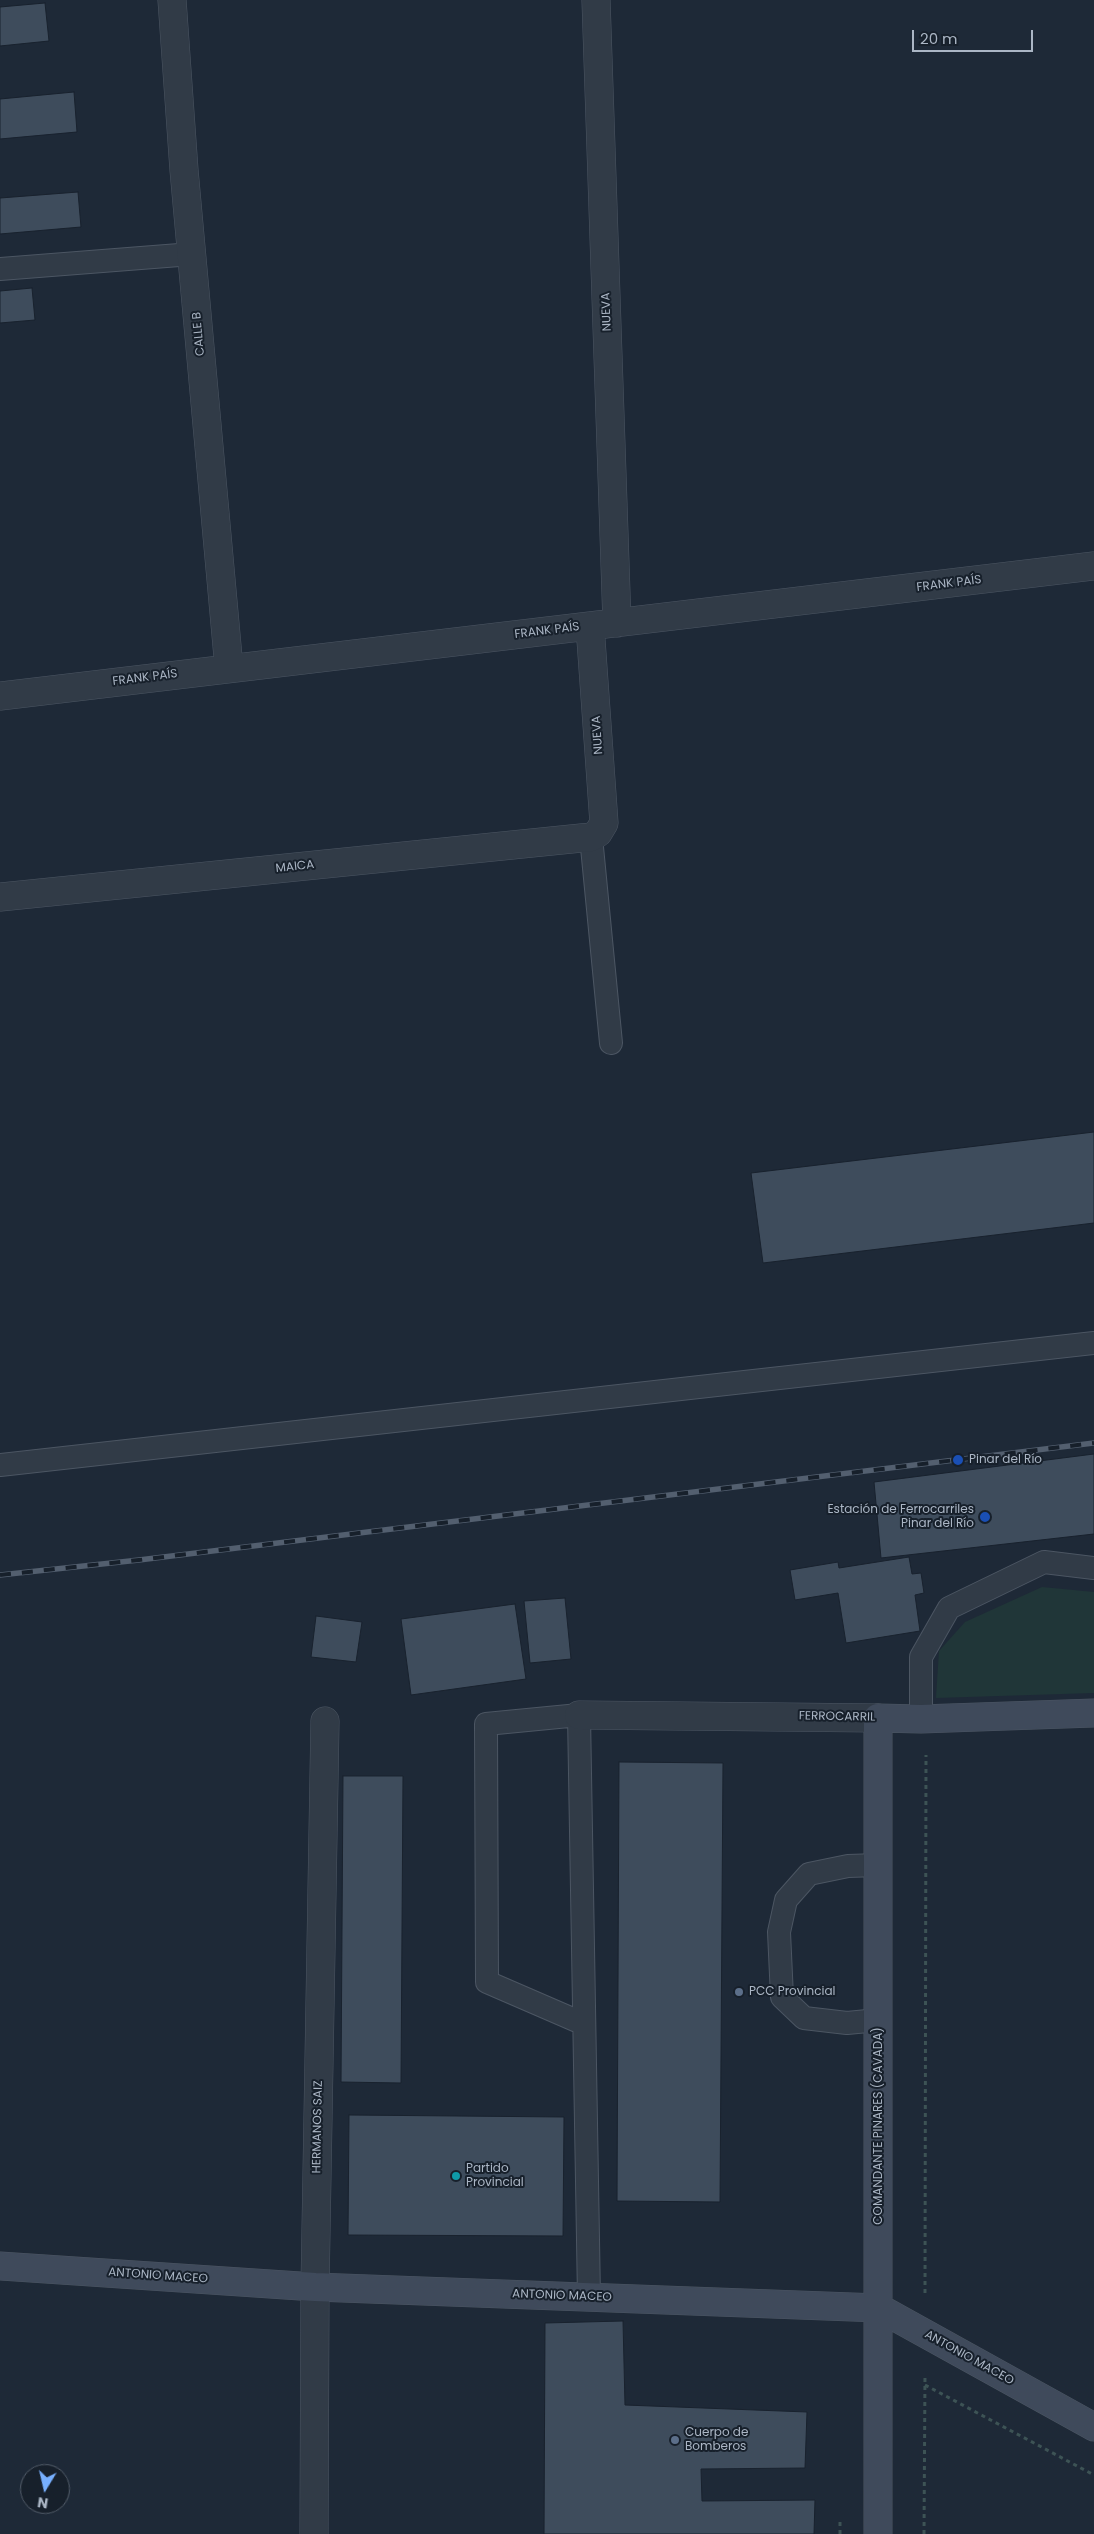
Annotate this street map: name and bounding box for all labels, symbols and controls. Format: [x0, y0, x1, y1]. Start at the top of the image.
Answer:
scale bar [914, 20, 1035, 52]
text: 20 m [920, 28, 958, 49]
street label: NUEVA [599, 292, 615, 332]
street label: CALLE B [190, 311, 208, 357]
street label: FRANK PAÍS [916, 573, 982, 595]
street label: FRANK PAÍS [514, 620, 580, 642]
street label: FRANK PAÍS [112, 667, 178, 689]
street label: NUEVA [589, 715, 607, 755]
street label: MAICA [275, 858, 315, 876]
marker: Pinar del Río [951, 1453, 965, 1467]
place label: Pinar del Río [969, 1453, 1042, 1467]
place label: Estación de Ferrocarriles Pinar del Río [827, 1503, 974, 1531]
marker: Estación de Ferrocarriles Pinar del Río [978, 1510, 992, 1524]
street label: FERROCARRIL [799, 1709, 875, 1725]
place label: PCC Provincial [749, 1985, 835, 1999]
marker: PCC Provincial [733, 1986, 745, 1998]
street label: COMANDANTE PINARES (CAVADA) [872, 2027, 886, 2225]
street label: HERMANOS SAIZ [310, 2080, 326, 2174]
place label: Partido Provincial [466, 2162, 524, 2190]
marker: Partido Provincial [450, 2170, 462, 2182]
street label: ANTONIO MACEO [108, 2265, 208, 2287]
street label: ANTONIO MACEO [512, 2287, 612, 2305]
street label: ANTONIO MACEO [922, 2328, 1016, 2388]
place label: Cuerpo de Bomberos [685, 2426, 748, 2454]
marker: Cuerpo de Bomberos [669, 2434, 681, 2446]
north arrow [20, 2464, 70, 2514]
text: N [36, 2492, 50, 2514]

